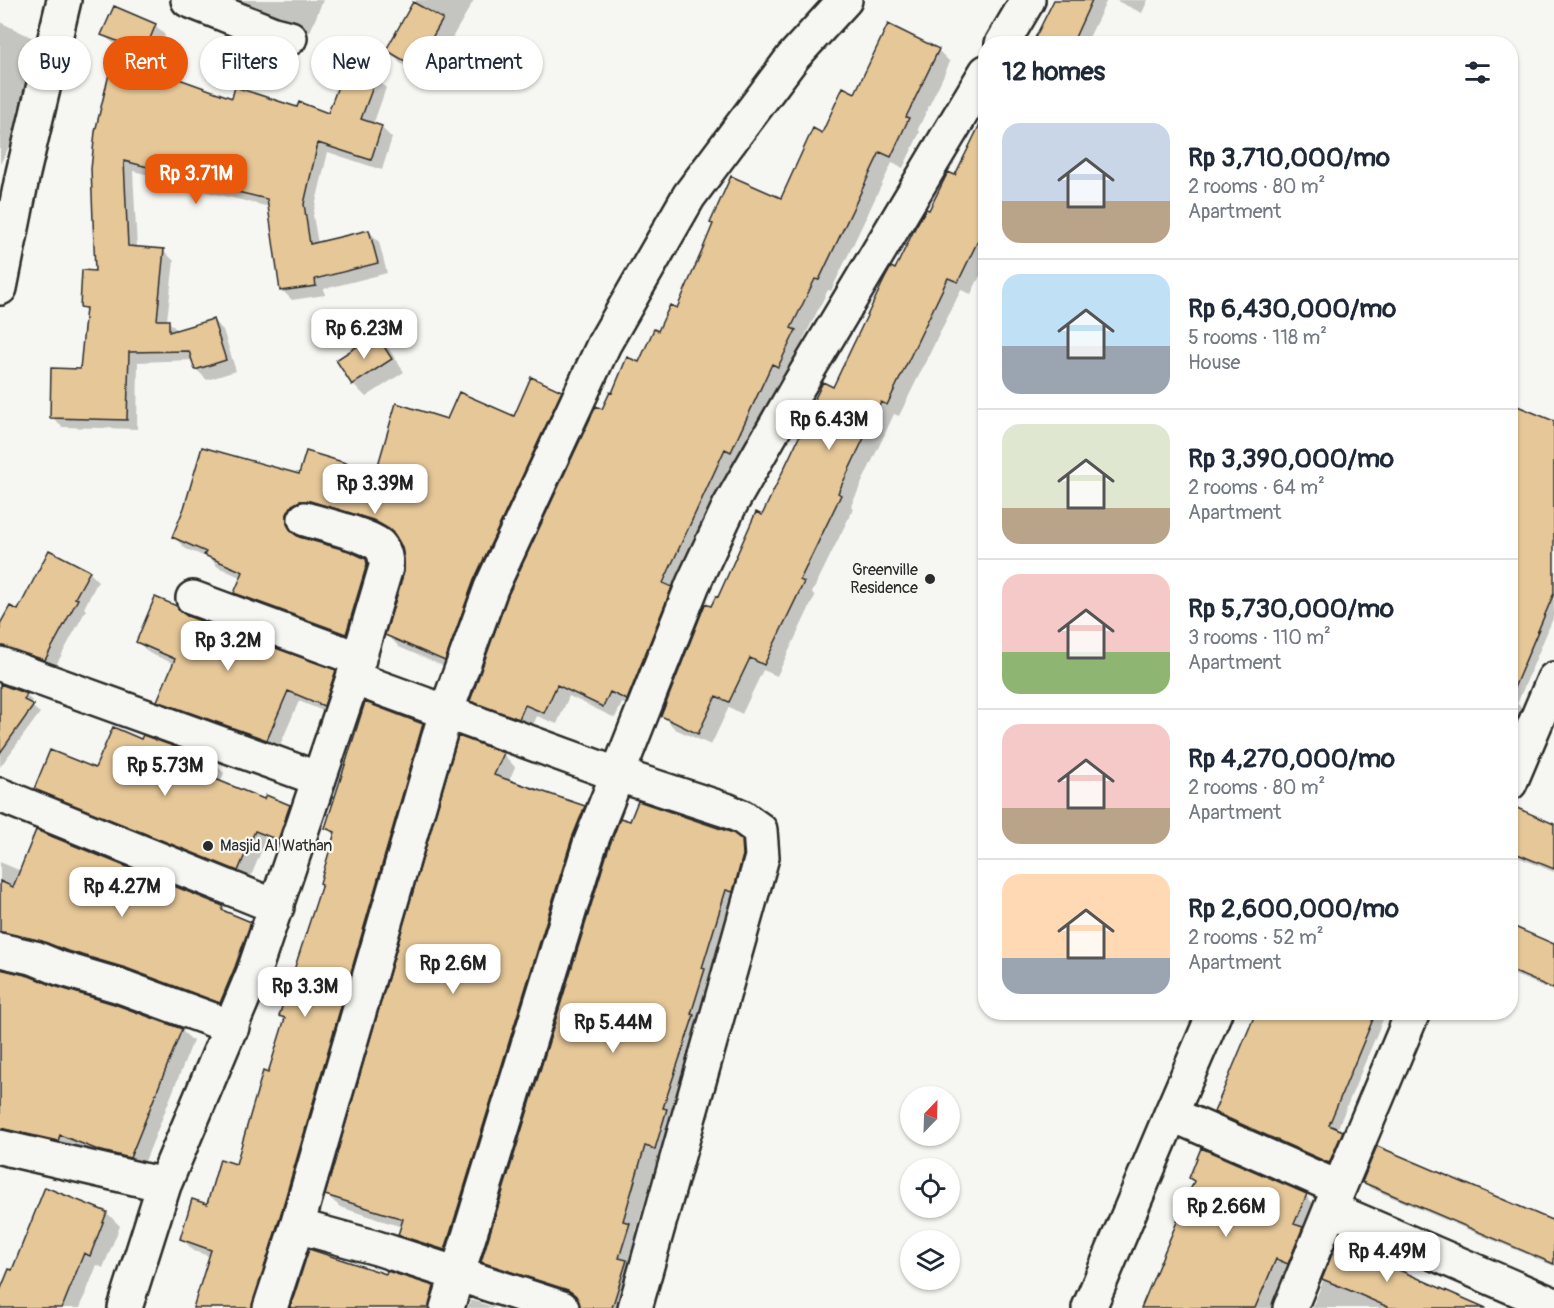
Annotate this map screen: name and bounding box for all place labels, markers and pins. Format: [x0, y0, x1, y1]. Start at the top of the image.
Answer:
pin: Rp 3.71M [134, 154, 258, 205]
pin: Rp 6.23M [302, 309, 426, 360]
pin: Rp 6.43M [767, 400, 891, 451]
pin: Rp 3.39M [313, 464, 437, 515]
place label: Greenville Residence [850, 560, 918, 598]
marker: Greenville Residence [923, 572, 937, 586]
pin: Rp 3.2M [173, 621, 283, 672]
pin: Rp 5.73M [103, 746, 227, 797]
place label: Masjid Al Wathan [220, 836, 332, 856]
marker: Masjid Al Wathan [201, 839, 215, 853]
pin: Rp 4.27M [60, 867, 184, 918]
pin: Rp 2.6M [398, 944, 508, 995]
pin: Rp 3.3M [250, 967, 360, 1018]
pin: Rp 5.44M [551, 1003, 675, 1054]
pin: Rp 2.66M [1164, 1187, 1288, 1238]
pin: Rp 4.49M [1325, 1232, 1449, 1283]

